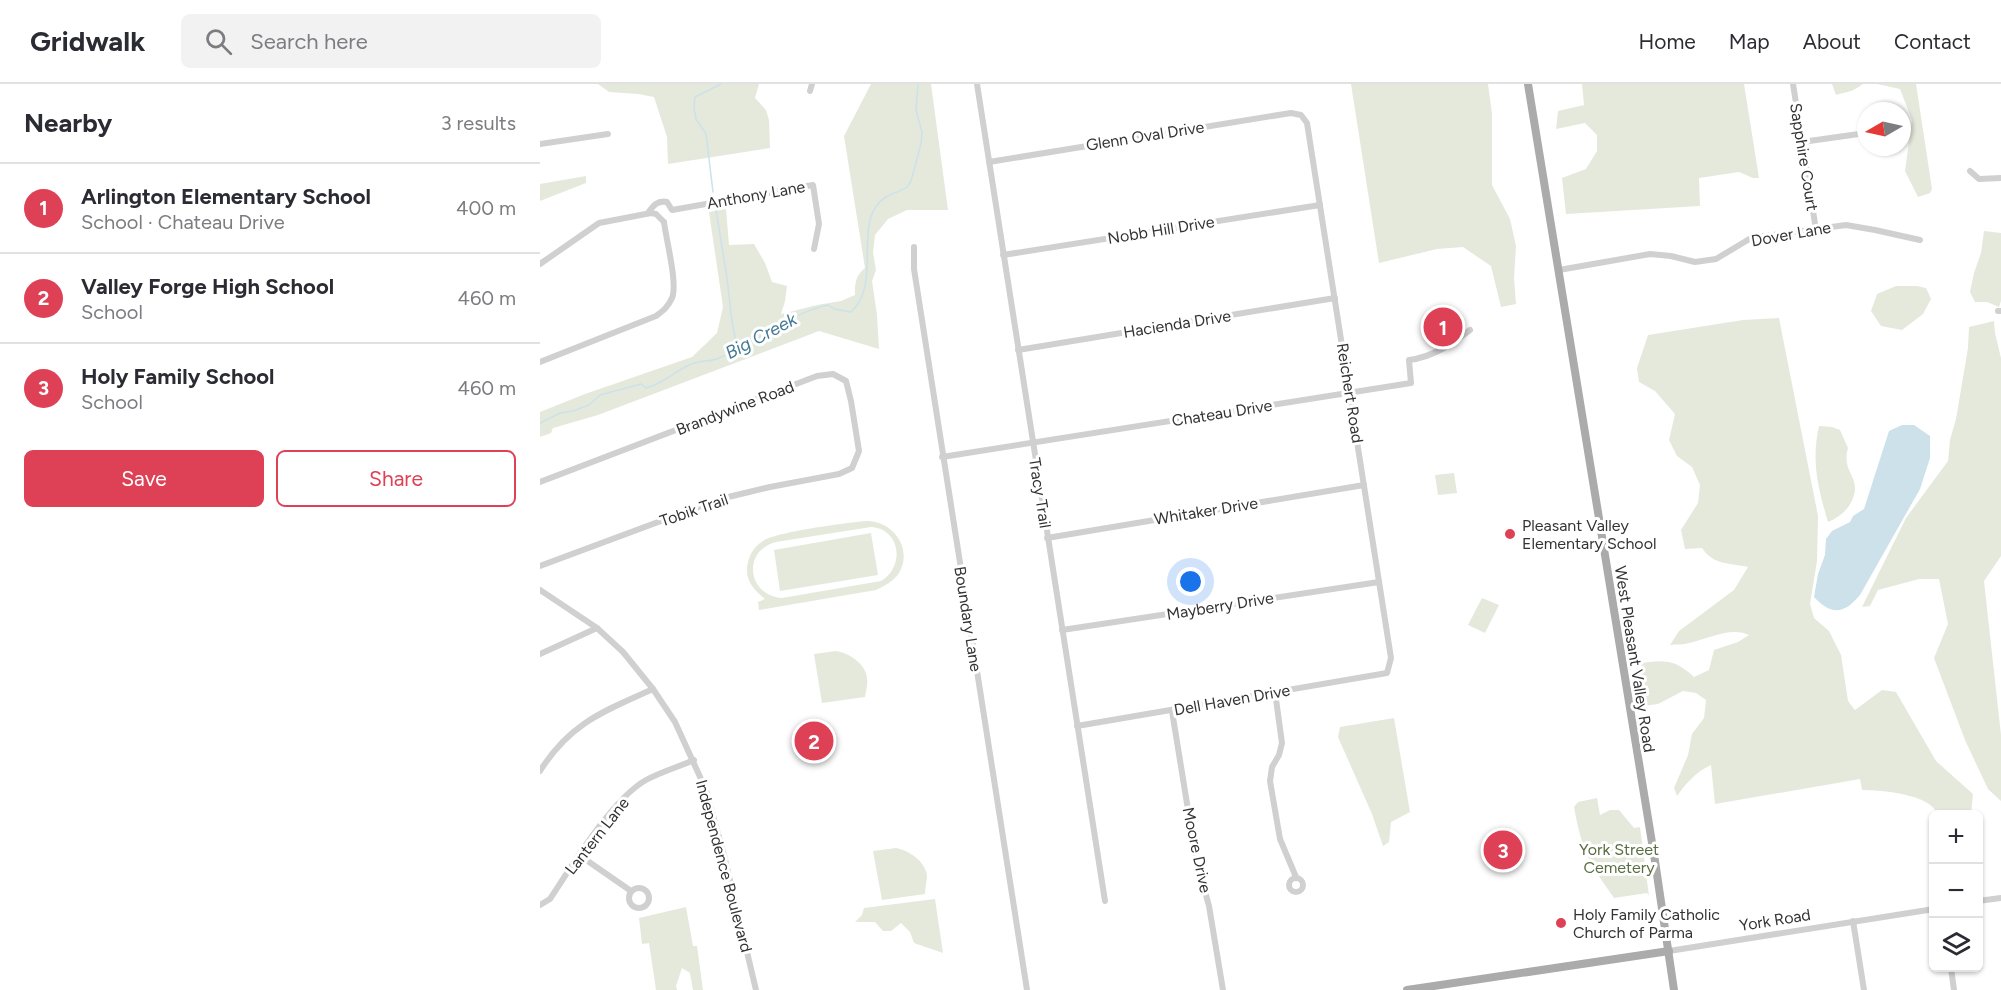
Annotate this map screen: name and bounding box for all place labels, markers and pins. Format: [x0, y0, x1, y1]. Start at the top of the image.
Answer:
pin: 1 [1424, 304, 1462, 350]
place label: Pleasant Valley Elementary School [1522, 516, 1656, 553]
marker: Pleasant Valley Elementary School [1503, 527, 1517, 541]
pin: 2 [794, 718, 834, 764]
pin: 3 [1484, 828, 1522, 873]
place label: Holy Family Catholic Church of Parma [1573, 905, 1720, 942]
marker: Holy Family Catholic Church of Parma [1554, 916, 1568, 930]

